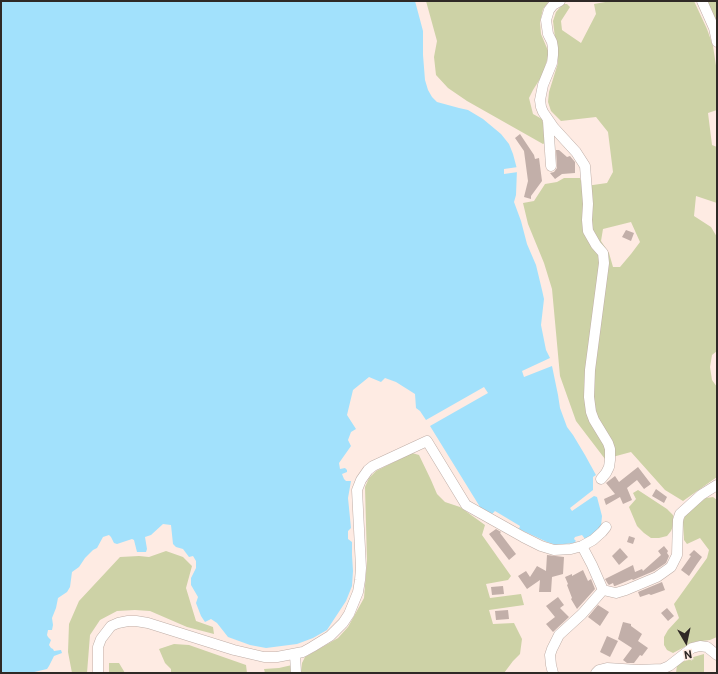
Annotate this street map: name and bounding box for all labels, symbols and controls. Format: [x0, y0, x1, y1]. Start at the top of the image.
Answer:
north arrow [666, 622, 706, 662]
text: N [683, 647, 693, 661]

